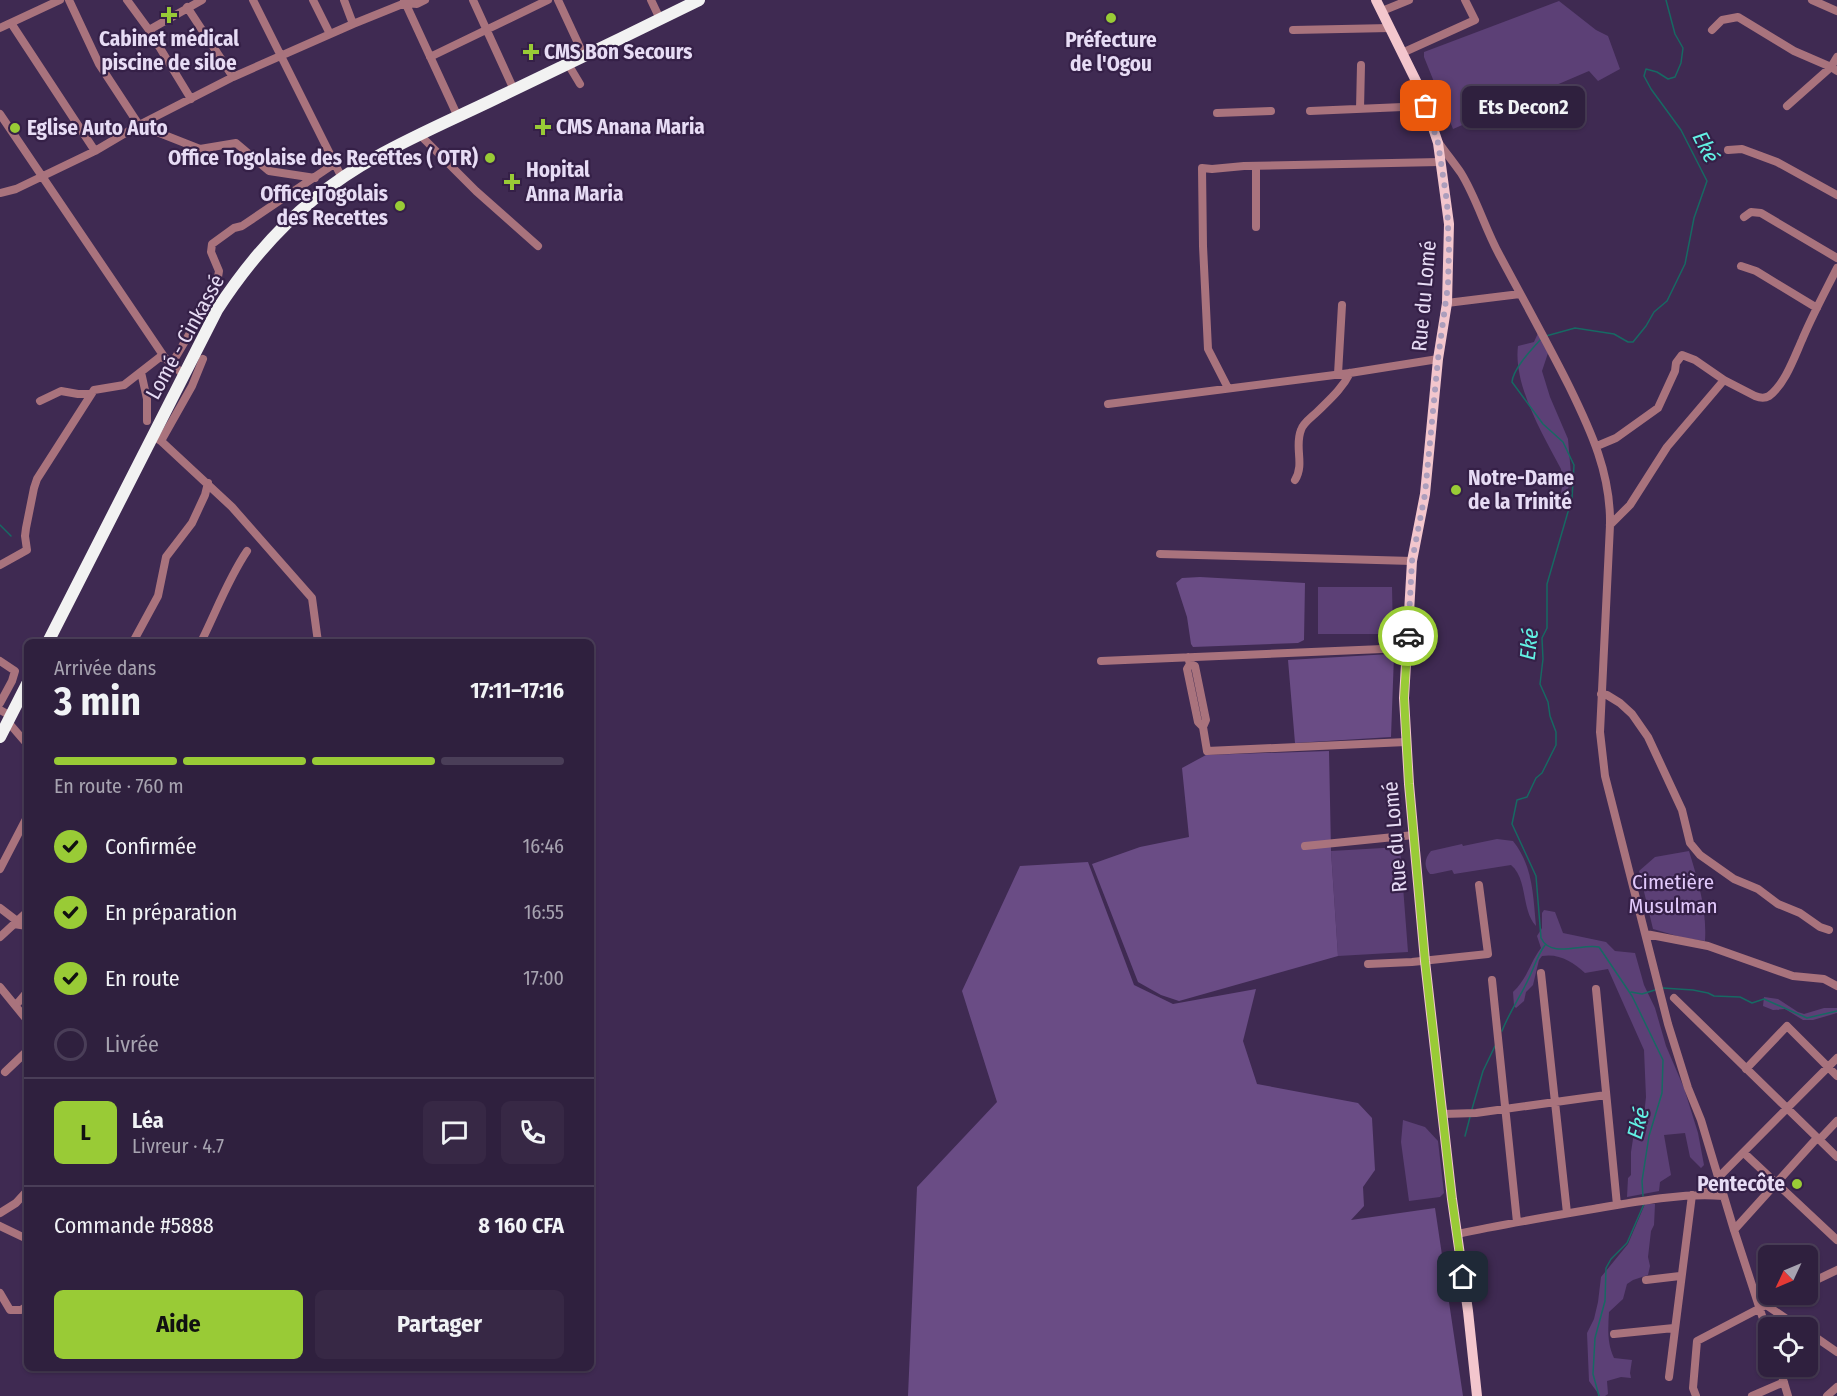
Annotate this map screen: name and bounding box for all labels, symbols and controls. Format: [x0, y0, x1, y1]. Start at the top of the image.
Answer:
marker: Cabinet médical piscine de siloe [160, 6, 178, 24]
marker: Préfecture de l'Ogou [1104, 11, 1118, 25]
place label: Cabinet médical piscine de siloe [99, 26, 239, 76]
place label: Préfecture de l'Ogou [1065, 27, 1157, 77]
place label: CMS Bon Secours [544, 39, 692, 65]
marker: CMS Bon Secours [522, 43, 540, 61]
pin [1400, 80, 1451, 131]
callout: Ets Decon2 [1462, 85, 1585, 127]
icon: bag [1409, 89, 1442, 122]
text: Ets Decon2 [1479, 95, 1568, 119]
place label: CMS Anana Maria [556, 114, 705, 140]
place label: Eglise Auto Auto [27, 115, 168, 141]
marker: CMS Anana Maria [534, 118, 552, 136]
marker: Eglise Auto Auto [8, 121, 22, 135]
water label: Eké [1687, 127, 1725, 167]
place label: Office Togolaise des Recettes ( OTR) [168, 145, 478, 171]
marker: Office Togolaise des Recettes ( OTR) [483, 151, 497, 165]
place label: Hopital Anna Maria [525, 157, 623, 207]
marker: Hopital Anna Maria [503, 173, 521, 191]
place label: Office Togolais des Recettes [260, 181, 388, 231]
marker: Office Togolais des Recettes [393, 199, 407, 213]
street label: Rue du Lomé [1406, 239, 1442, 353]
street label: Lomé - Cinkassé [140, 270, 230, 404]
place label: Notre-Dame de la Trinité [1468, 465, 1575, 515]
marker: Notre-Dame de la Trinité [1449, 483, 1463, 497]
courier [1378, 606, 1438, 666]
icon: car [1392, 620, 1425, 653]
water label: Eké [1514, 627, 1544, 661]
text: Arrivée dans [54, 656, 156, 680]
text: 17:11–17:16 [470, 677, 564, 704]
text: 3 min [54, 679, 141, 725]
text: En route · 760 m [54, 774, 184, 798]
street label: Rue du Lomé [1377, 780, 1413, 894]
icon: check [54, 830, 87, 863]
text: Confirmée [105, 833, 197, 860]
text: 16:46 [523, 834, 564, 858]
park label: Cimetière Musulman [1629, 869, 1717, 919]
icon: check [54, 896, 87, 929]
text: En préparation [105, 899, 237, 926]
text: 16:55 [524, 900, 564, 924]
icon: check [54, 962, 87, 995]
text: En route [105, 965, 180, 992]
text: 17:00 [523, 966, 564, 990]
text: Livrée [105, 1031, 159, 1058]
button: chat [423, 1101, 486, 1164]
button: phone [501, 1101, 564, 1164]
water label: Eké [1621, 1104, 1655, 1142]
text: Léa [132, 1107, 164, 1134]
text: L [80, 1119, 91, 1146]
text: Livreur · 4.7 [132, 1134, 224, 1158]
place label: Pentecôte [1697, 1171, 1785, 1197]
marker: Pentecôte [1790, 1177, 1804, 1191]
text: Commande #5888 [54, 1212, 214, 1239]
text: 8 160 CFA [478, 1212, 564, 1239]
north arrow [1758, 1245, 1818, 1305]
map controls [1758, 1245, 1818, 1377]
pin [1437, 1251, 1488, 1302]
icon: home [1446, 1260, 1479, 1293]
button: Aide [54, 1290, 303, 1359]
button: Partager [315, 1290, 564, 1359]
button: locate [1758, 1317, 1818, 1377]

